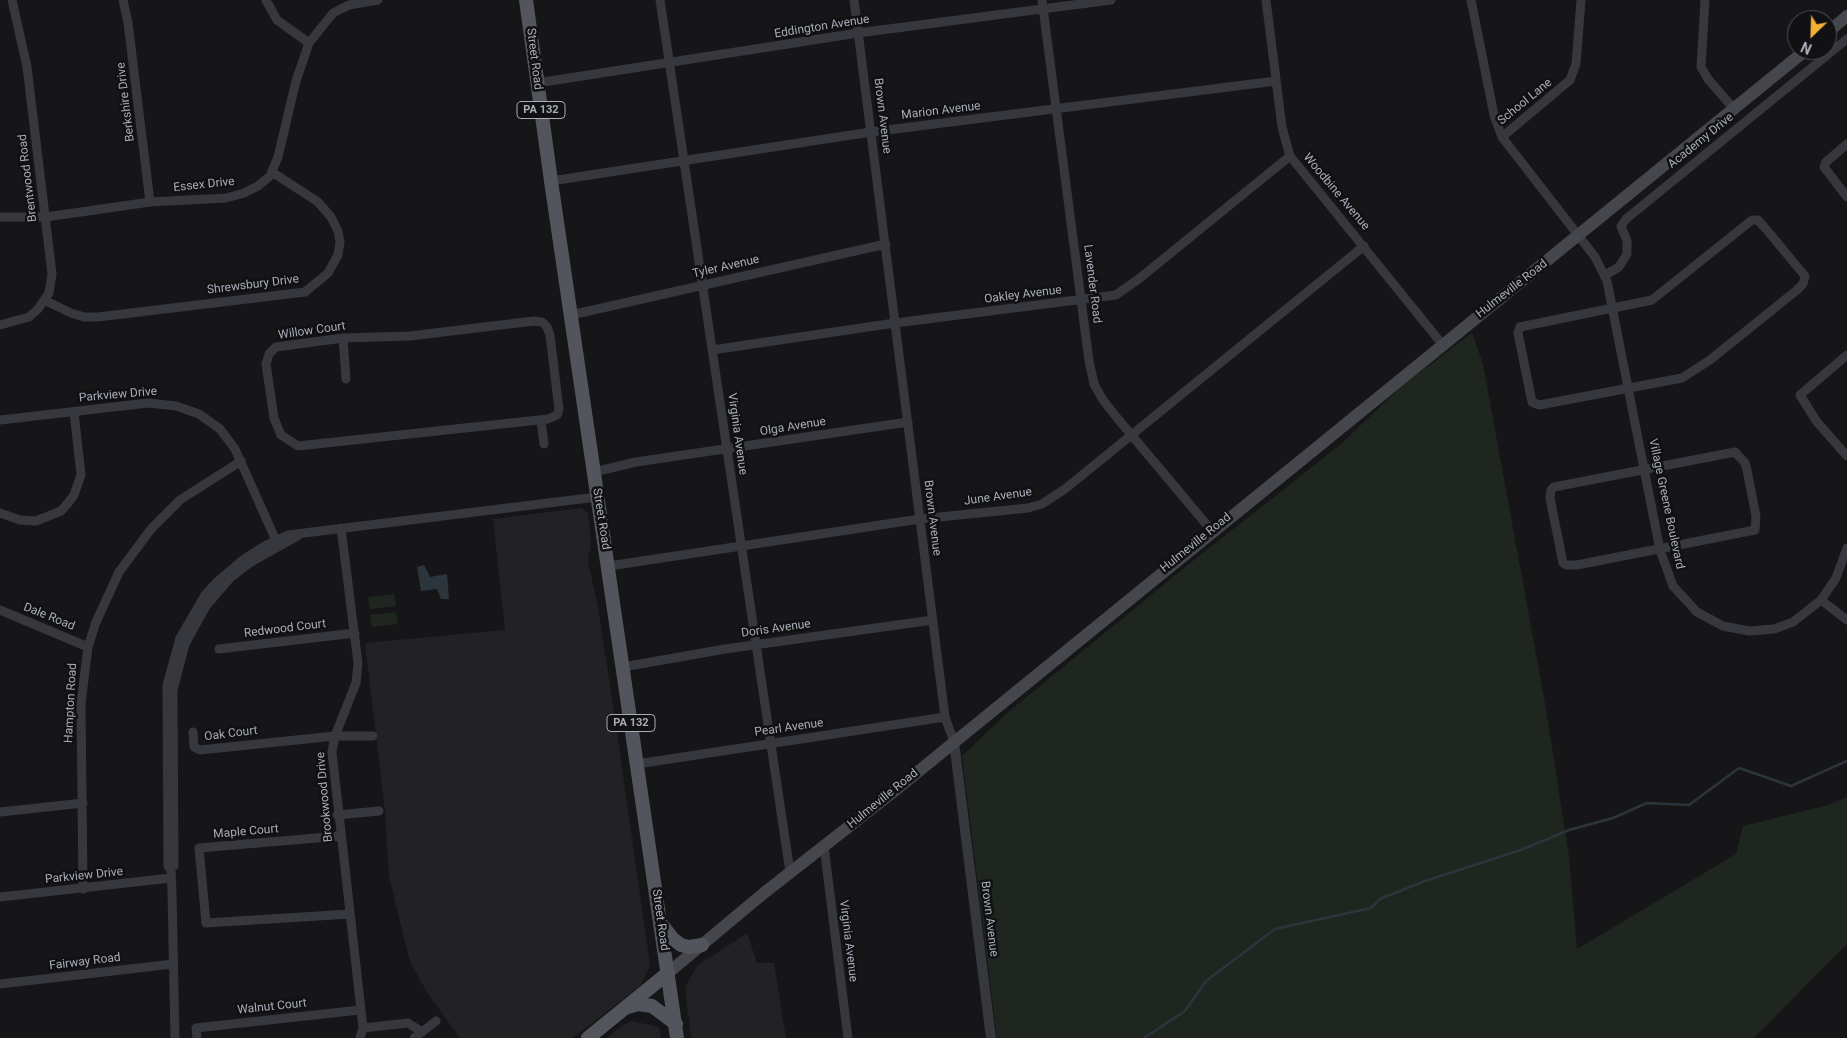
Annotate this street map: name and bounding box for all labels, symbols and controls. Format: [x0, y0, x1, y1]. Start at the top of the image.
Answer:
north arrow [1787, 10, 1837, 60]
street label: Eddington Avenue [773, 12, 871, 42]
street label: Street Road [523, 27, 545, 91]
text: N [1799, 38, 1814, 57]
street label: Berkshire Drive [114, 61, 138, 143]
street label: School Lane [1495, 76, 1555, 128]
street label: Brown Avenue [870, 77, 894, 155]
street label: Marion Avenue [901, 99, 981, 123]
road number: PA 132 [517, 102, 565, 118]
street label: Academy Drive [1665, 110, 1737, 172]
street label: Brentwood Road [15, 133, 41, 223]
street label: Woodbine Avenue [1300, 151, 1372, 233]
street label: Essex Drive [173, 175, 235, 195]
street label: Lavender Road [1080, 244, 1104, 324]
street label: Tyler Avenue [691, 252, 761, 282]
street label: Hulmeville Road [1474, 257, 1550, 321]
street label: Shrewsbury Drive [206, 272, 300, 298]
street label: Oakley Avenue [983, 283, 1063, 307]
street label: Willow Court [277, 319, 347, 343]
street label: Parkview Drive [78, 384, 158, 406]
street label: Virginia Avenue [724, 392, 750, 476]
street label: Olga Avenue [759, 415, 827, 439]
street label: Village Greene Boulevard [1645, 437, 1687, 571]
street label: Brown Avenue [920, 479, 944, 557]
street label: June Avenue [963, 485, 1033, 509]
street label: Street Road [589, 487, 613, 551]
street label: Hulmeville Road [1158, 510, 1234, 576]
street label: Dale Road [21, 600, 77, 634]
street label: Redwood Court [243, 617, 327, 641]
street label: Doris Avenue [740, 617, 812, 641]
street label: Hampton Road [62, 663, 80, 743]
road number: PA 132 [607, 714, 655, 731]
street label: Pearl Avenue [754, 716, 824, 740]
street label: Oak Court [204, 724, 258, 744]
street label: Brookwood Drive [314, 751, 336, 843]
street label: Hulmeville Road [845, 766, 921, 832]
street label: Maple Court [213, 822, 279, 842]
street label: Parkview Drive [44, 865, 124, 887]
street label: Brown Avenue [977, 880, 1001, 958]
street label: Street Road [649, 888, 671, 952]
street label: Virginia Avenue [836, 899, 860, 983]
street label: Fairway Road [49, 950, 121, 974]
street label: Walnut Court [237, 996, 307, 1018]

